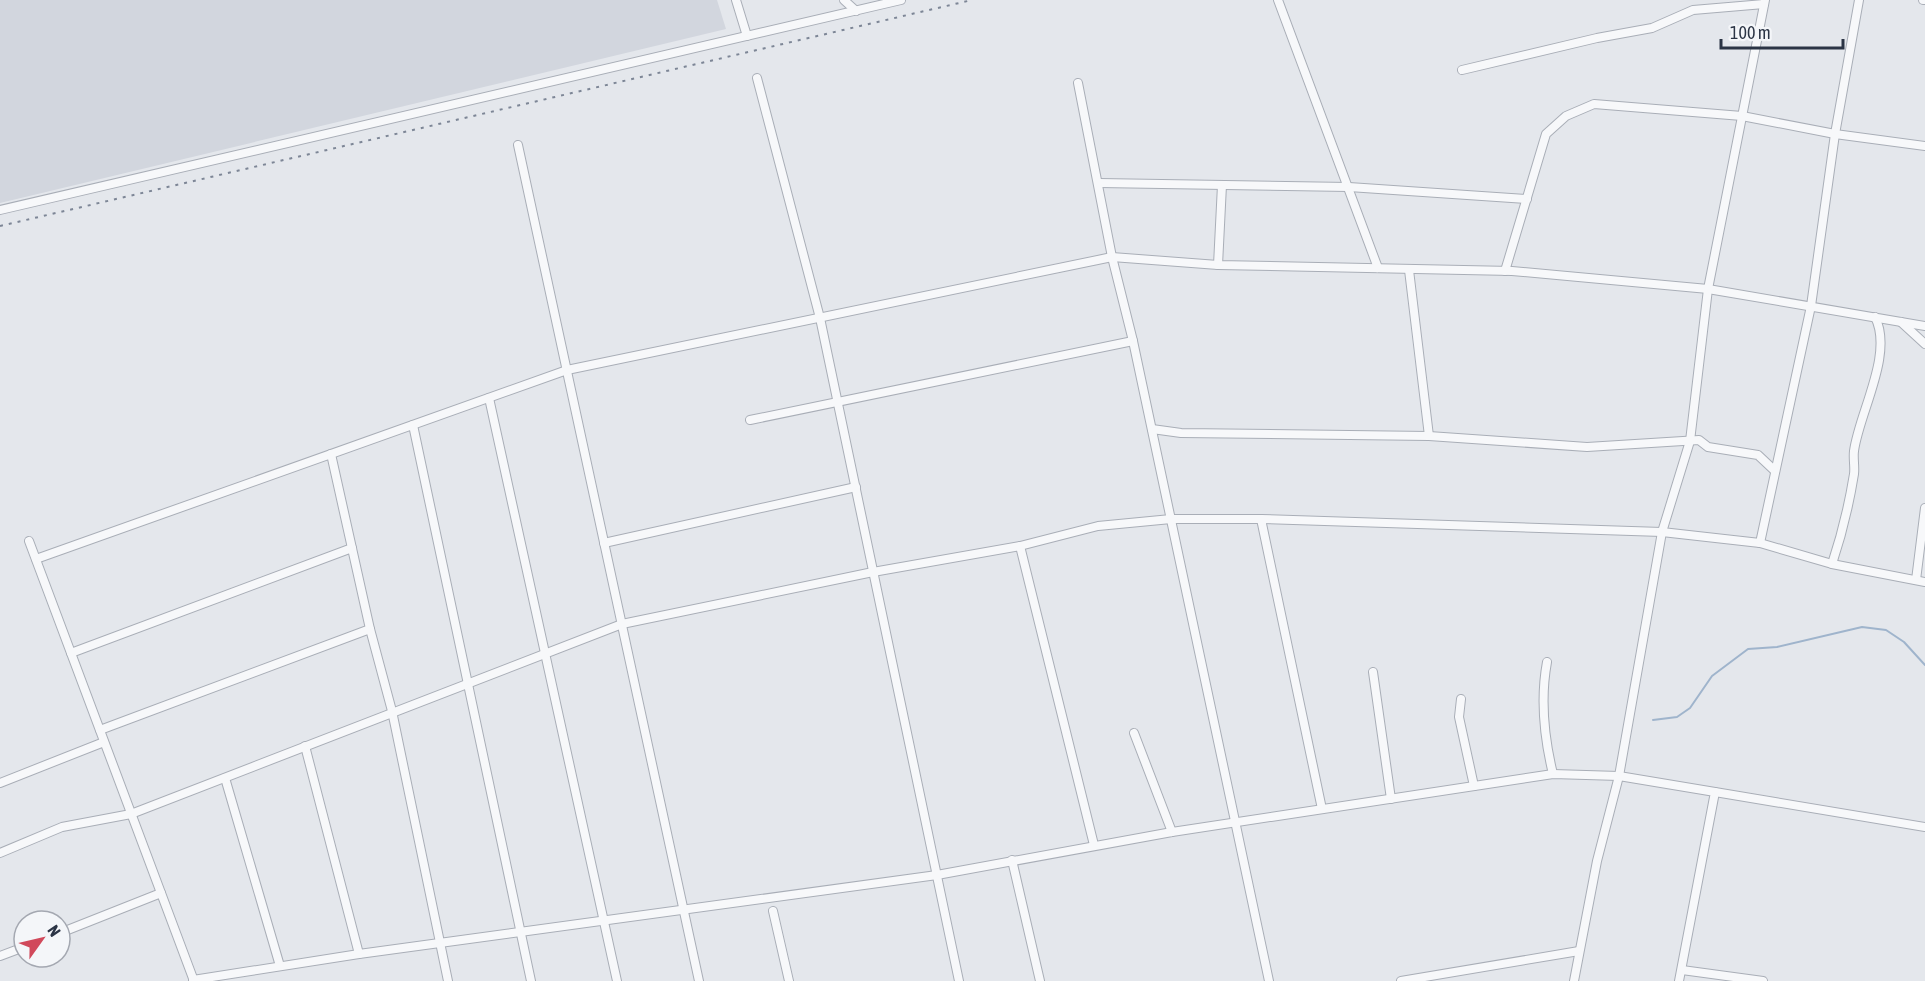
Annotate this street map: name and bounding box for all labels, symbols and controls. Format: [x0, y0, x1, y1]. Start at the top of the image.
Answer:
scale bar [1721, 12, 1842, 50]
text: 100 m [1730, 22, 1771, 43]
north arrow [12, 909, 72, 969]
text: N [44, 922, 65, 940]

